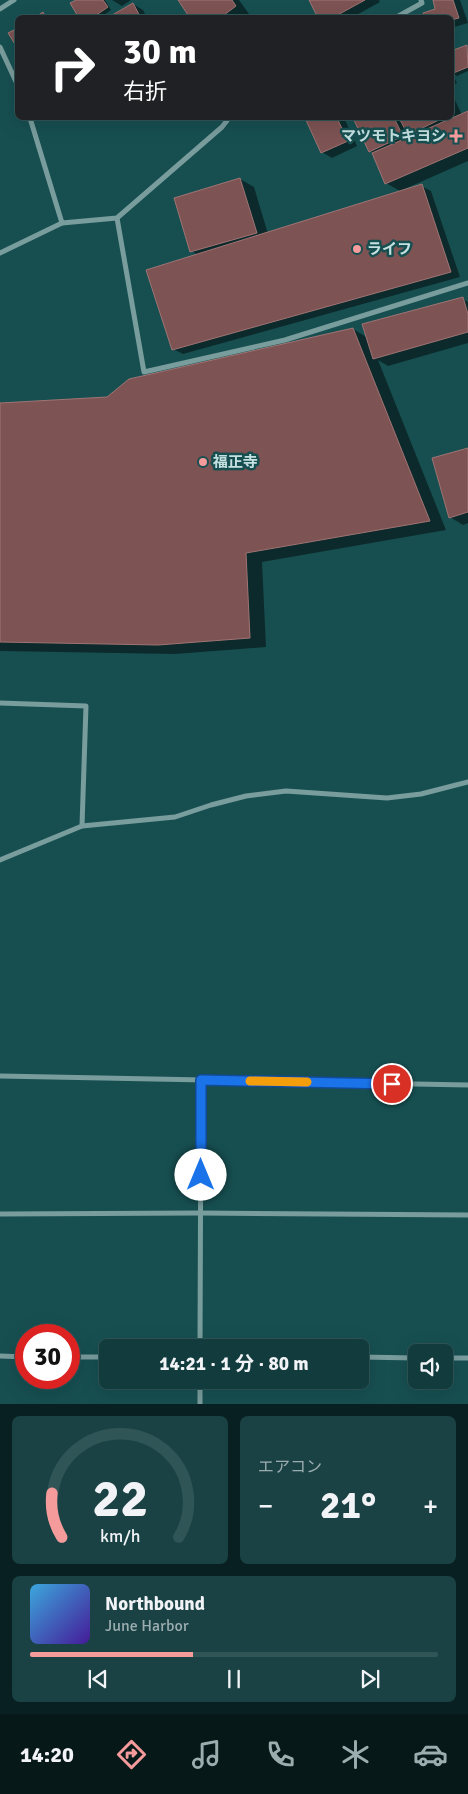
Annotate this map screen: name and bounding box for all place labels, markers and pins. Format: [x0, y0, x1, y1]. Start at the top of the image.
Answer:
place label: マツモトキヨシ [341, 127, 446, 145]
marker: マツモトキヨシ [450, 130, 462, 142]
place label: ライフ [367, 240, 412, 258]
marker: ライフ [351, 243, 363, 255]
place label: 福正寺 [212, 453, 258, 471]
marker: 福正寺 [197, 456, 209, 468]
pin [371, 1063, 413, 1105]

